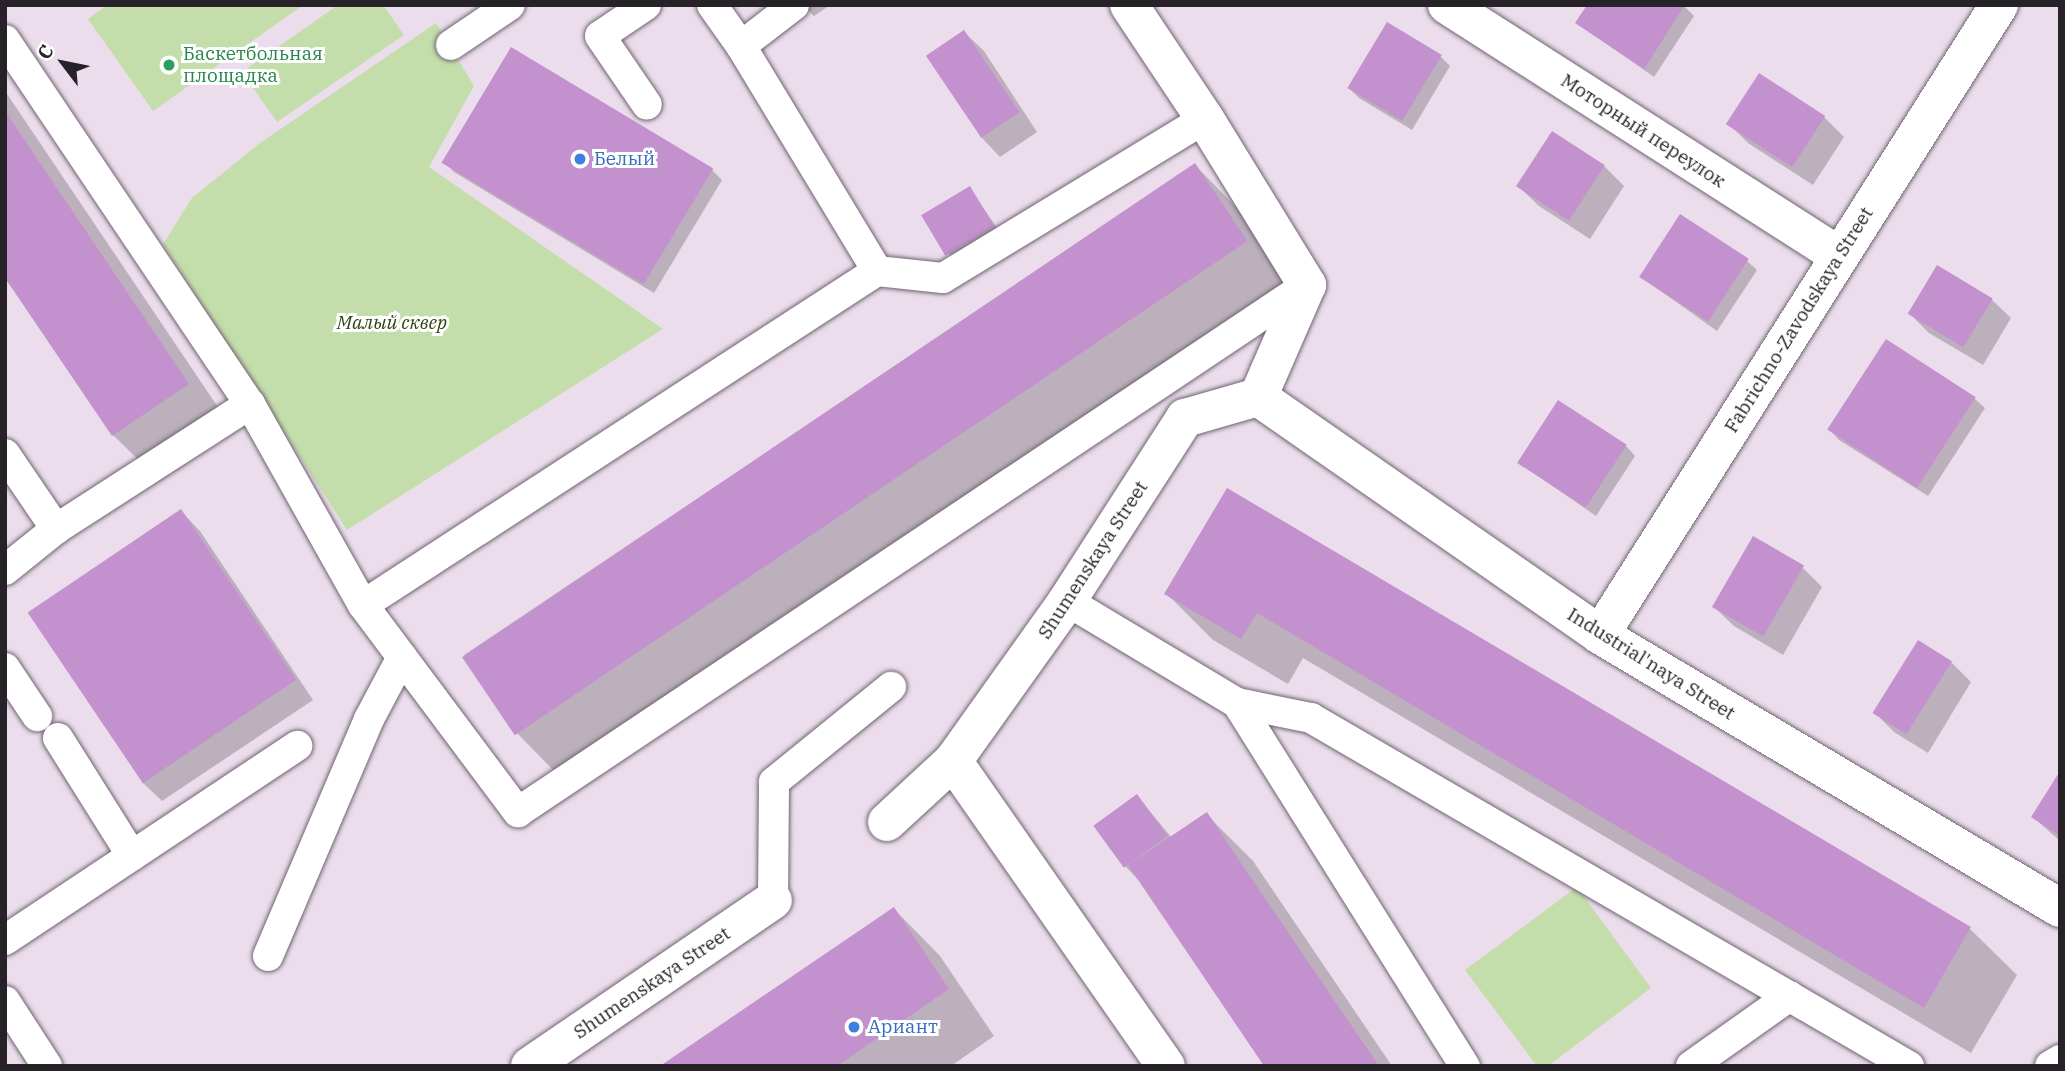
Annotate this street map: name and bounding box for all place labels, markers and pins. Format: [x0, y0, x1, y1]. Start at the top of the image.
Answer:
place label: Баскетбольная площадка [183, 43, 323, 87]
marker: Баскетбольная площадка [161, 57, 177, 73]
place label: Белый [594, 148, 655, 170]
marker: Белый [572, 151, 588, 167]
place label: Ариант [868, 1016, 938, 1038]
marker: Ариант [846, 1019, 862, 1035]

